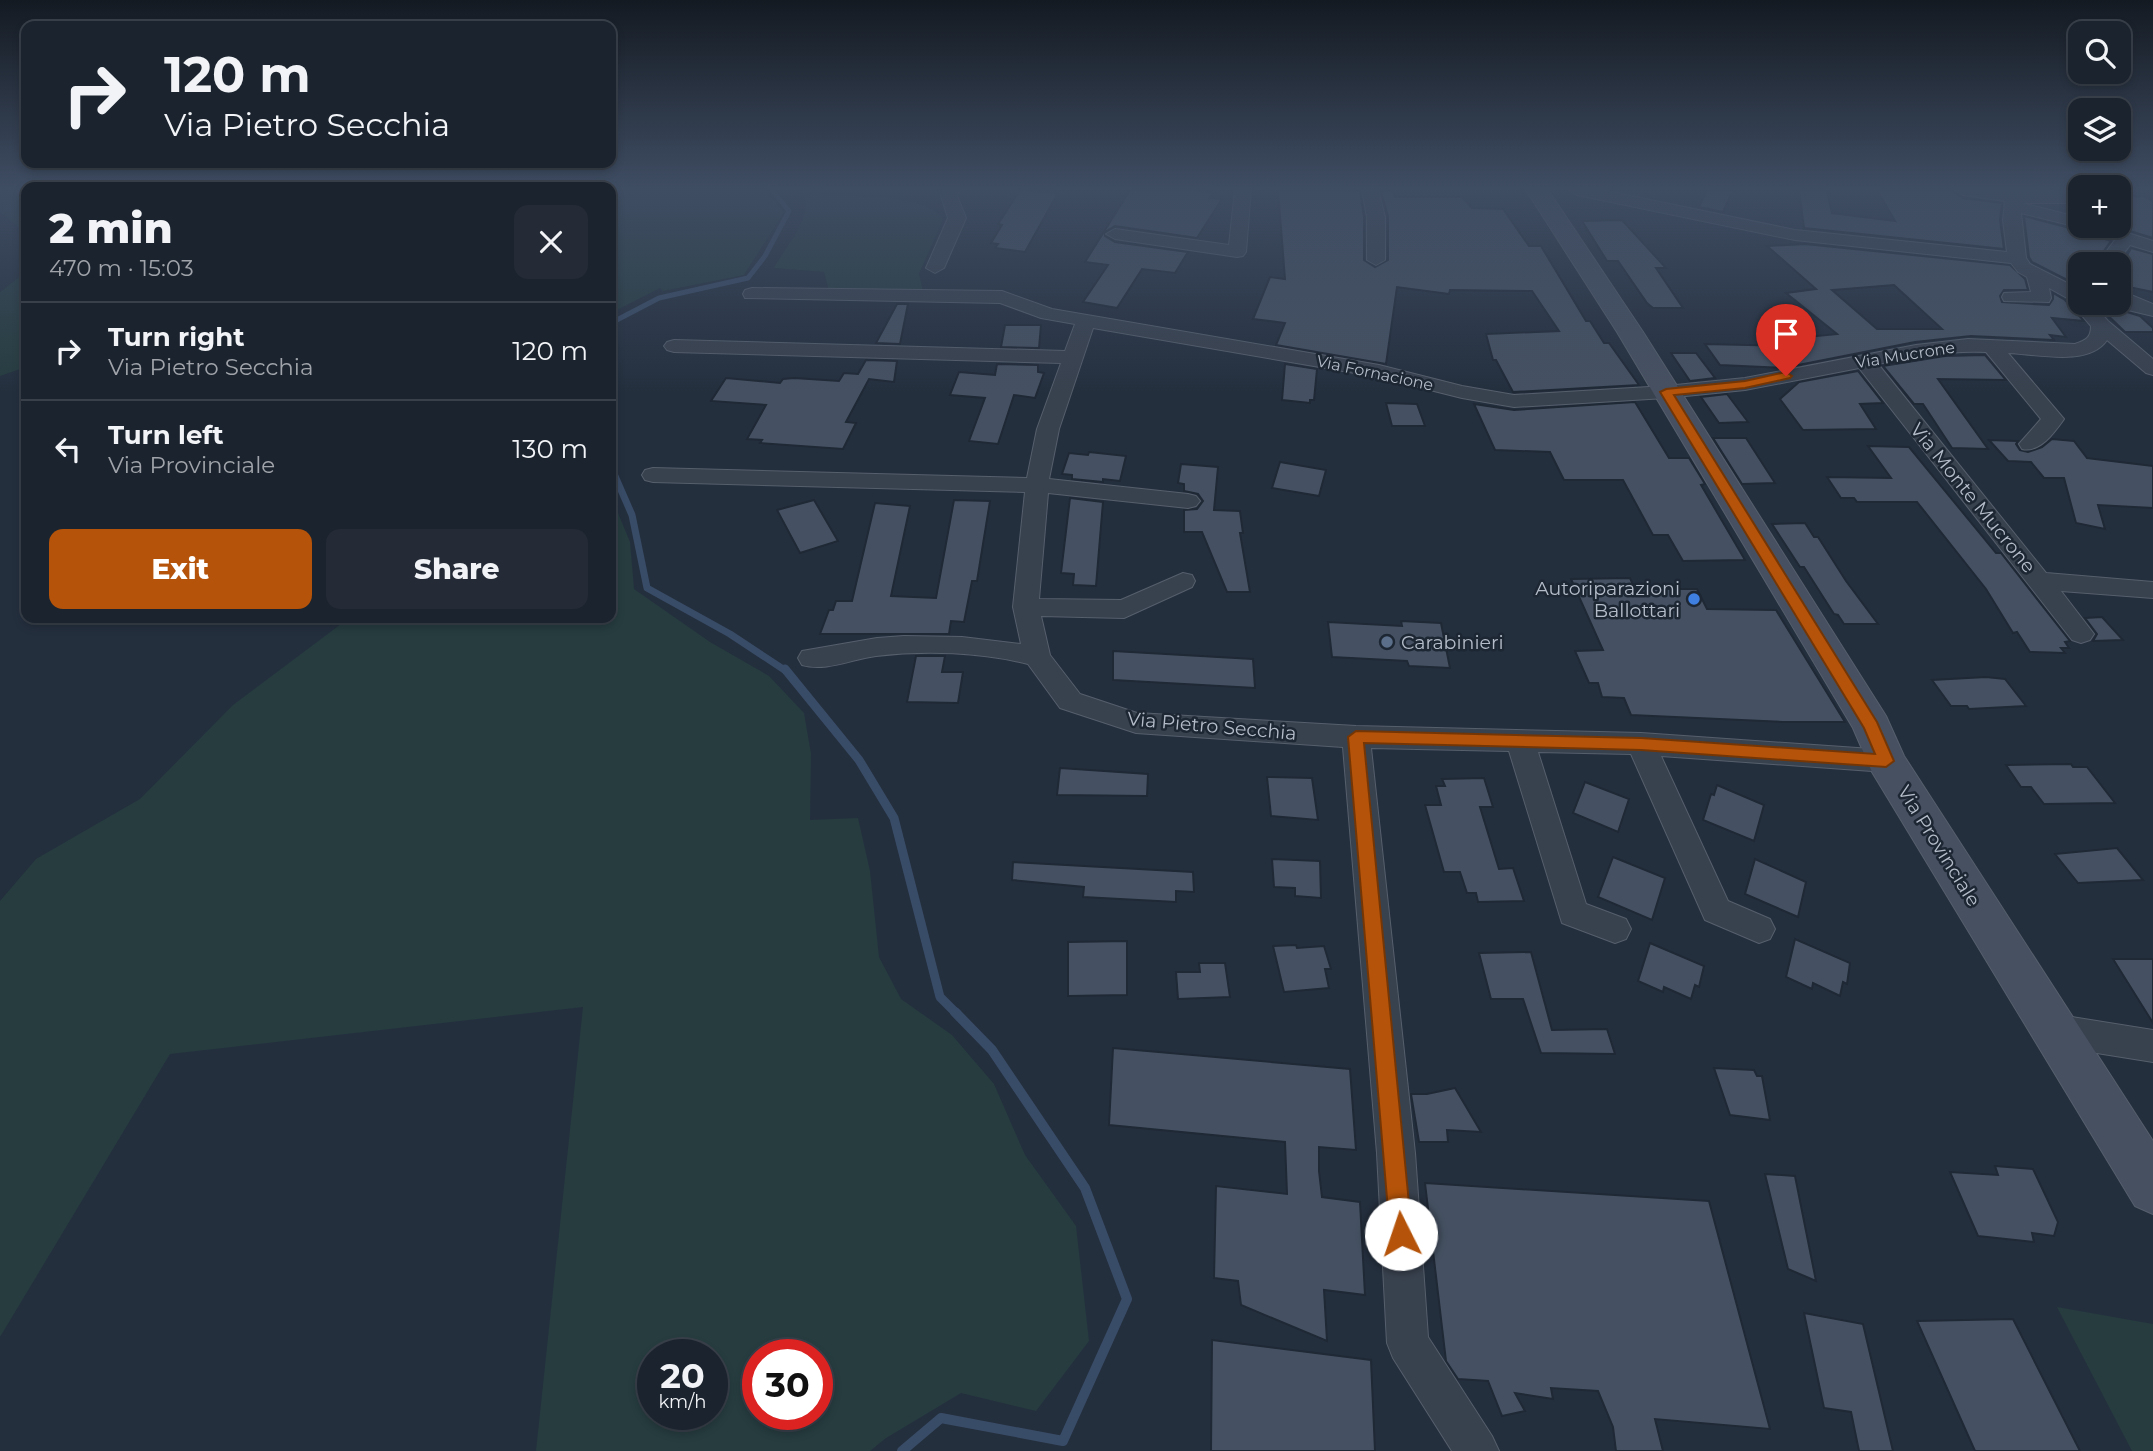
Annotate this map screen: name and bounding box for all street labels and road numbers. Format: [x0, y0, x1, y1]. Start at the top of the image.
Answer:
street label: Via Mucrone [1854, 338, 1956, 372]
street label: Via Fornacione [1315, 351, 1435, 395]
street label: Via Monte Mucrone [1905, 418, 2041, 578]
street label: Via Pietro Secchia [1126, 707, 1298, 745]
street label: Via Provinciale [1893, 781, 1985, 911]

